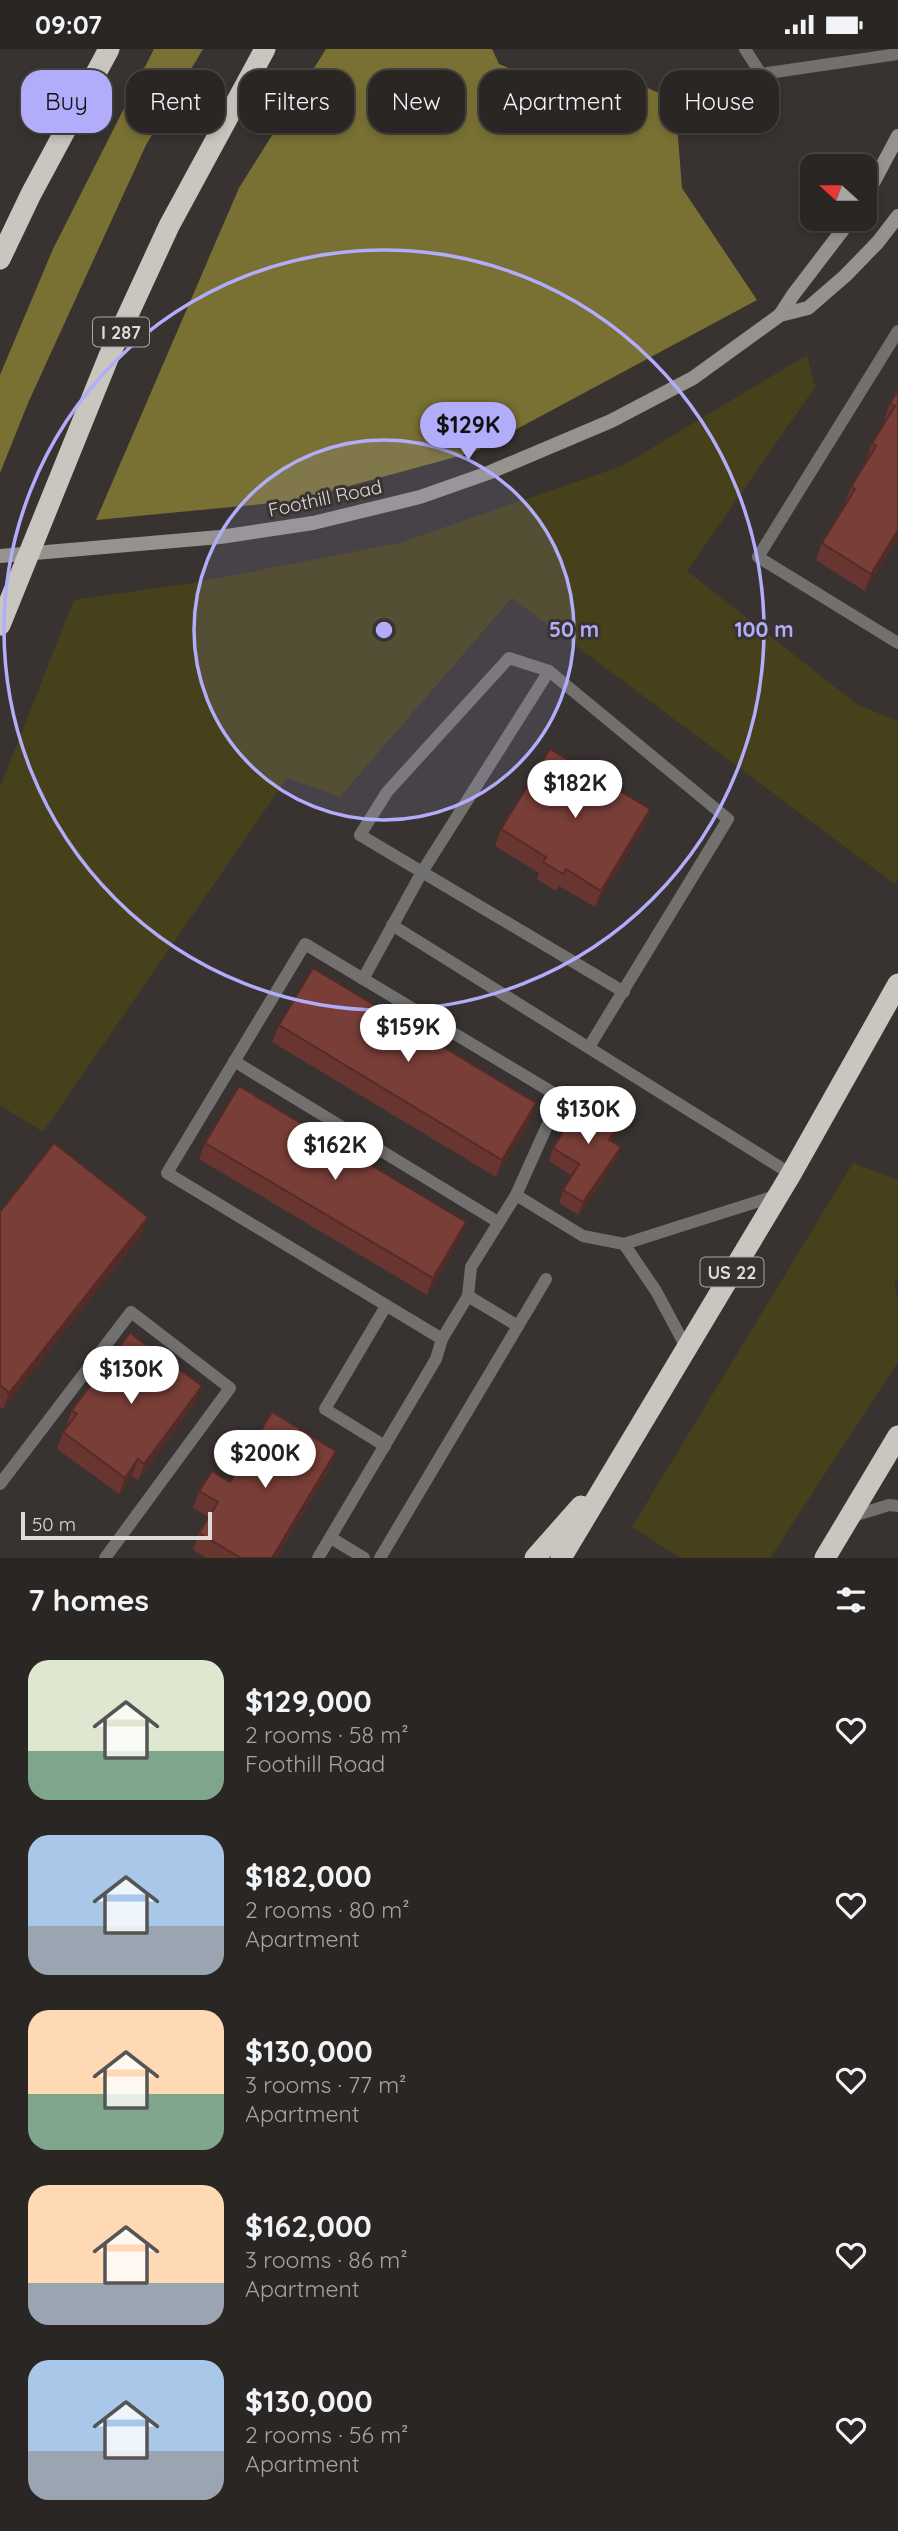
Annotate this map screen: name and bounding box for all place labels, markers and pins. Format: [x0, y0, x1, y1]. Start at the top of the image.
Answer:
pin: $129K [419, 403, 517, 462]
centre of rings [372, 618, 396, 642]
pin: $182K [526, 761, 624, 820]
pin: $159K [359, 1005, 457, 1064]
pin: $130K [539, 1087, 637, 1146]
pin: $162K [286, 1123, 384, 1182]
pin: $130K [82, 1347, 180, 1406]
pin: $200K [216, 1431, 314, 1490]

